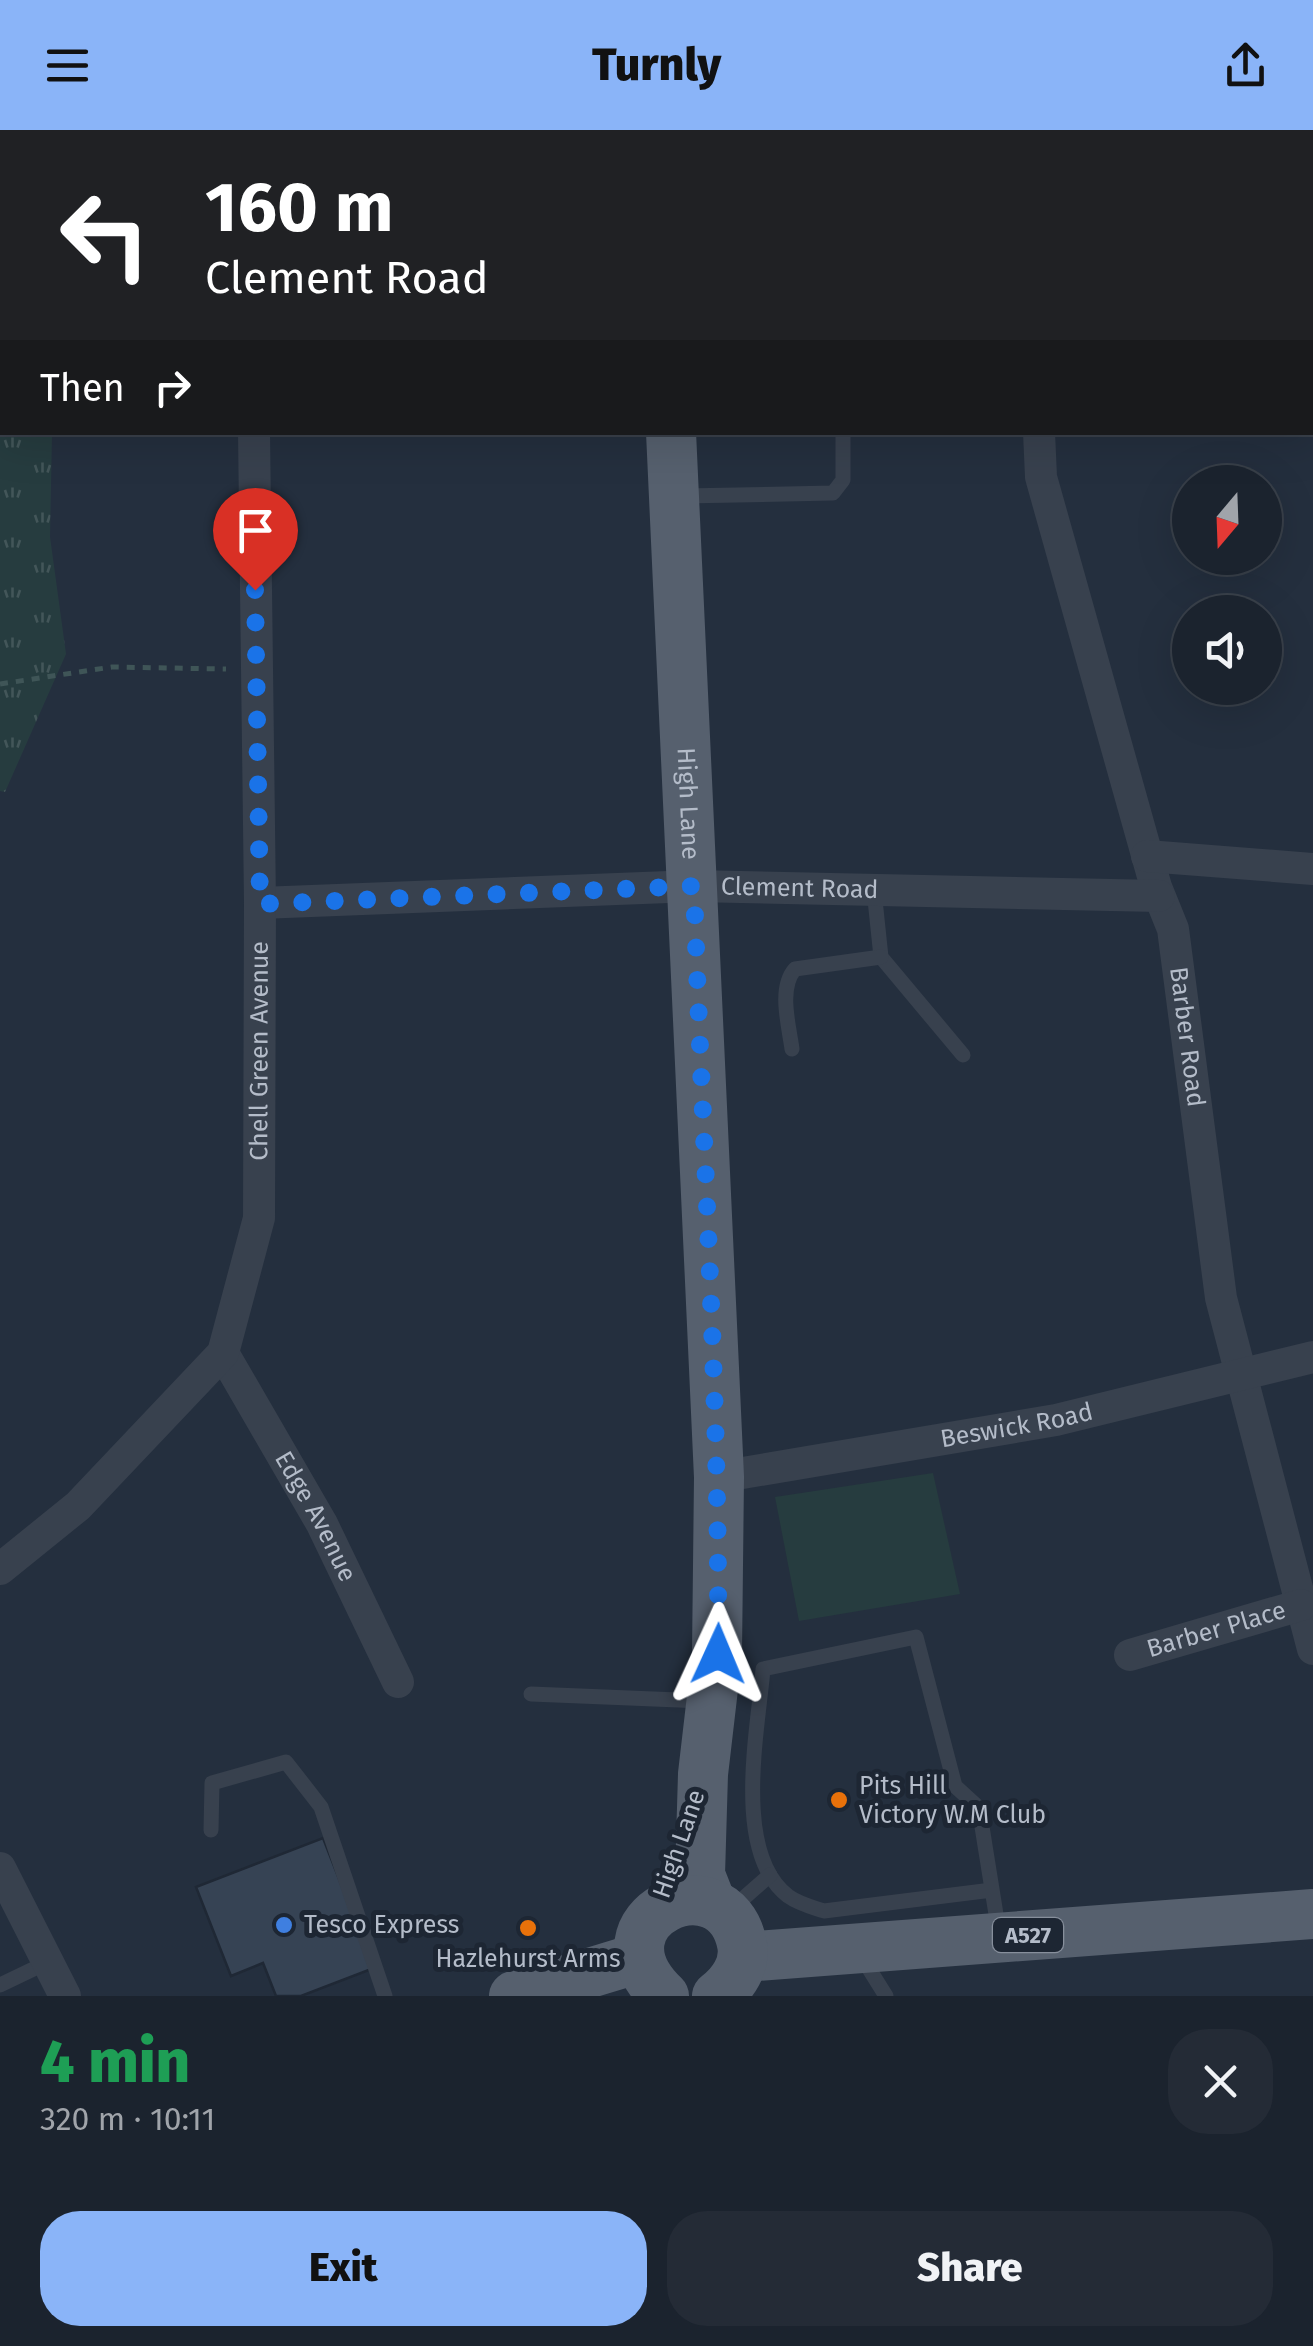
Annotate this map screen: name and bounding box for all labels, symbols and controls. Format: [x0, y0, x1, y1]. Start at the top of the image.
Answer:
icon: menu [40, 38, 95, 93]
text: Turnly [592, 38, 721, 92]
icon: share [1218, 38, 1273, 93]
text: 160 m [205, 166, 394, 250]
icon: left [40, 170, 170, 300]
text: Clement Road [205, 251, 489, 305]
icon: right [145, 360, 200, 415]
text: Then [40, 365, 125, 411]
north arrow [1172, 465, 1282, 575]
map controls [1172, 465, 1282, 705]
pin [213, 488, 298, 591]
icon: arrive [228, 503, 283, 558]
button: sound [1172, 595, 1282, 705]
street label: High Lane [671, 747, 706, 860]
street label: Clement Road [720, 872, 879, 905]
street label: Chell Green Avenue [244, 941, 275, 1161]
street label: Barber Road [1163, 965, 1211, 1109]
street label: Beswick Road [938, 1397, 1096, 1454]
street label: Edge Avenue [268, 1446, 363, 1587]
street label: Barber Place [1143, 1595, 1289, 1664]
position arrow [666, 1602, 770, 1706]
place label: Pits Hill Victory W.M Club [859, 1771, 1046, 1830]
street label: High Lane [647, 1786, 711, 1902]
marker: Pits Hill Victory W.M Club [828, 1789, 850, 1811]
place label: Tesco Express [304, 1910, 460, 1940]
marker: Tesco Express [273, 1914, 295, 1936]
marker: Hazlehurst Arms [517, 1917, 539, 1939]
road number: A527 [993, 1918, 1063, 1952]
place label: Hazlehurst Arms [435, 1944, 621, 1974]
text: 4 min [40, 2026, 190, 2098]
button: close [1168, 2029, 1273, 2134]
text: 320 m · 10:11 [40, 2100, 215, 2138]
button: Exit [40, 2211, 647, 2326]
button: Share [667, 2211, 1273, 2326]

